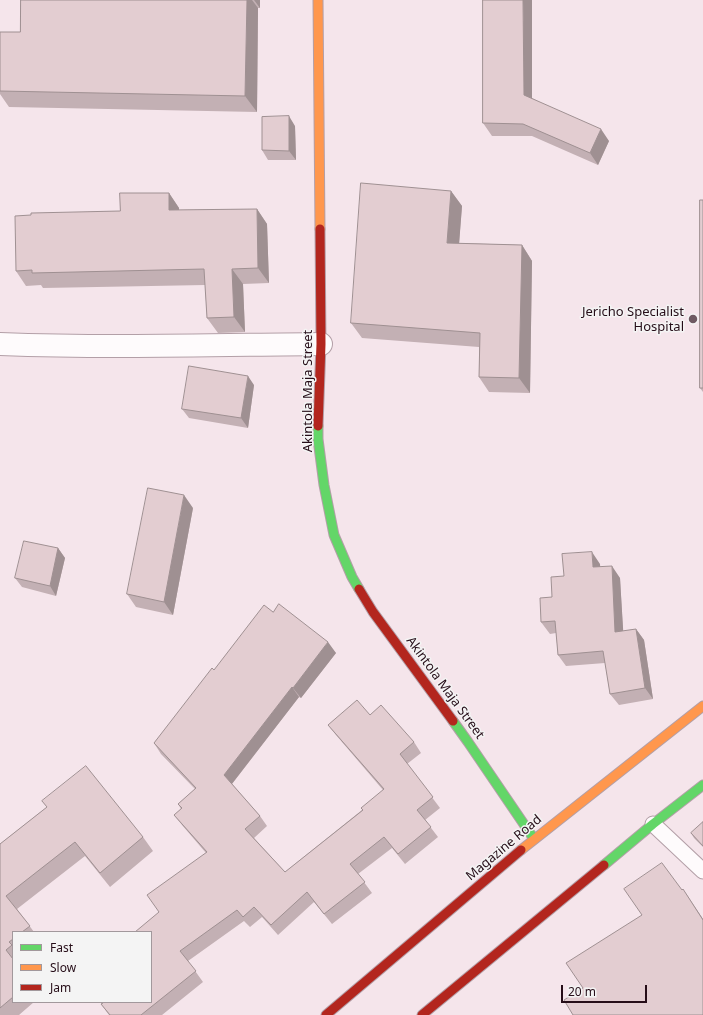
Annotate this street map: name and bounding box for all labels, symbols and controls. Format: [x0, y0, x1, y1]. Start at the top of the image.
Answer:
place label: Jericho Specialist Hospital [582, 304, 684, 335]
marker: Jericho Specialist Hospital [687, 313, 699, 325]
street label: Akintola Maja Street [300, 330, 316, 452]
street label: Akintola Maja Street [403, 634, 487, 742]
street label: Magazine Road [463, 812, 545, 884]
legend [12, 931, 152, 1003]
text: Fast [50, 939, 73, 956]
text: Slow [50, 959, 76, 976]
scale bar [563, 977, 649, 1003]
text: Jam [50, 979, 71, 996]
text: 20 m [568, 983, 596, 1000]

